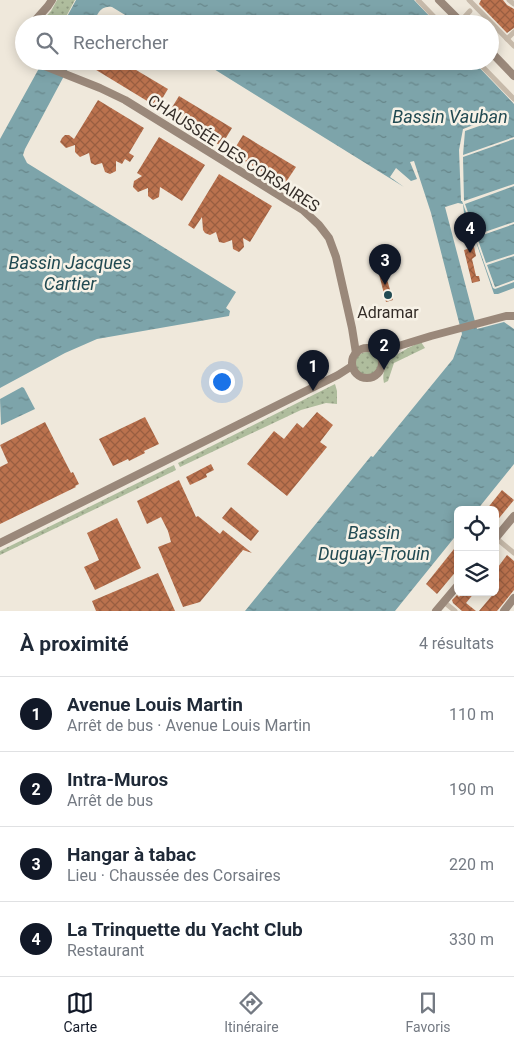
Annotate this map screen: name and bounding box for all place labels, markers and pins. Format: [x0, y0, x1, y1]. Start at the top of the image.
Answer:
pin: 4 [454, 212, 486, 253]
pin: 3 [369, 244, 401, 285]
marker: Adramar [382, 289, 394, 301]
place label: Adramar [357, 303, 419, 322]
pin: 2 [368, 329, 400, 370]
pin: 1 [297, 350, 329, 391]

